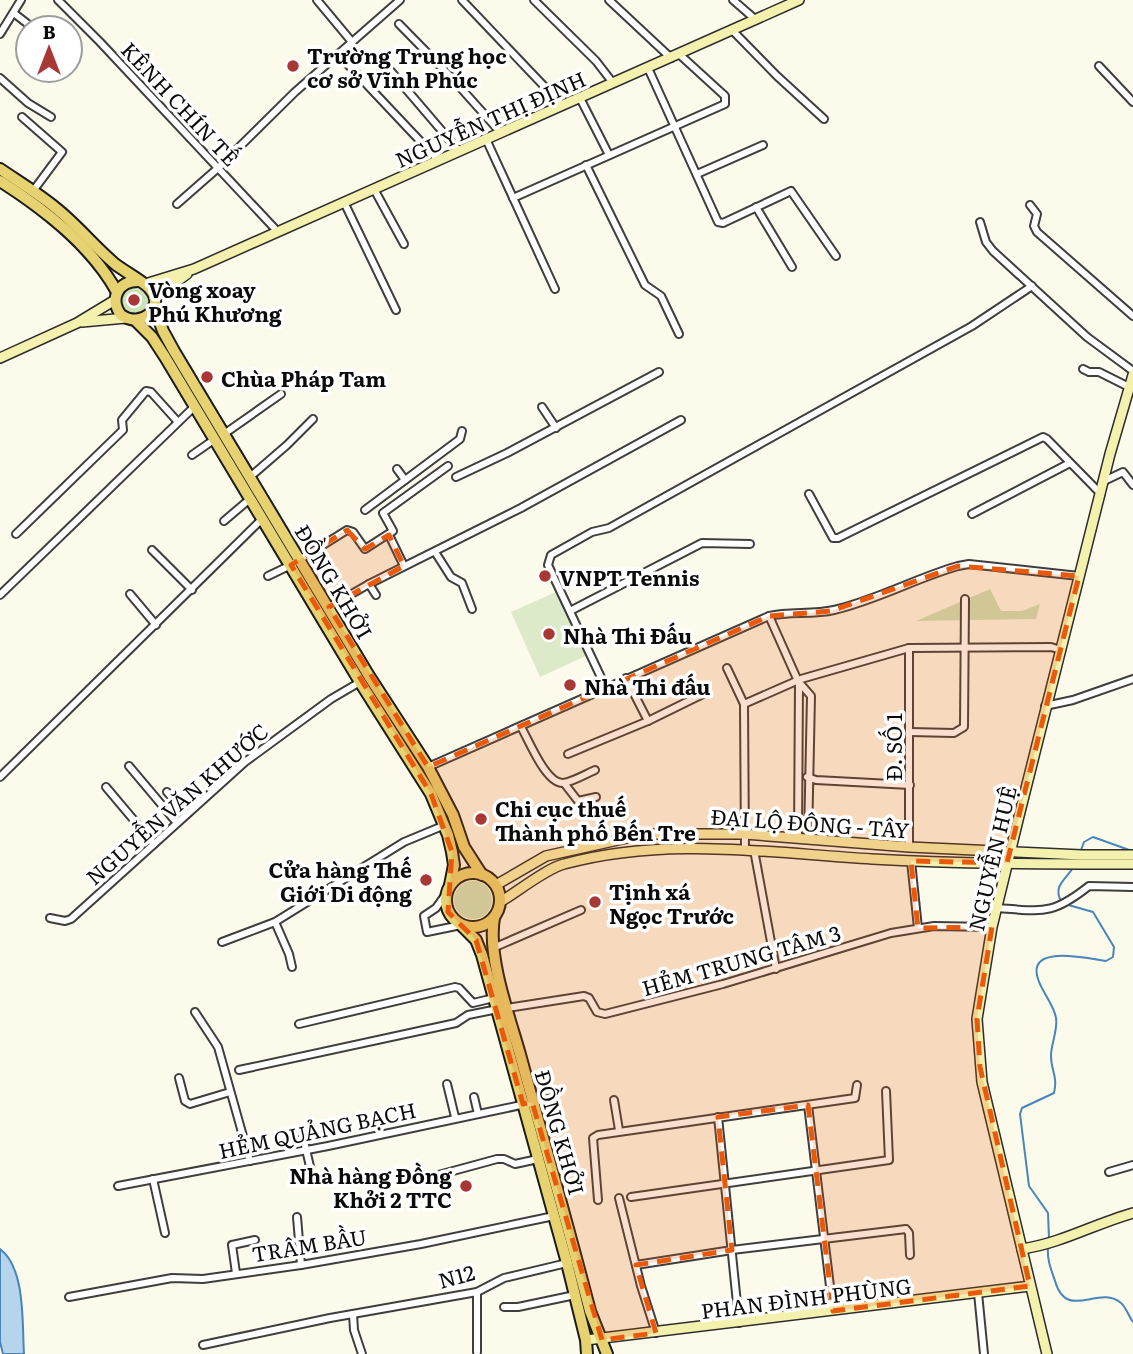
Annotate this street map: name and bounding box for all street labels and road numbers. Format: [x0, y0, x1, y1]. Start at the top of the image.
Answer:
street label: KÊNH CHÍN TẾ [115, 34, 247, 172]
street label: NGUYỄN THỊ ĐỊNH [390, 62, 590, 174]
street label: ĐỒNG KHỞI [289, 518, 381, 644]
street label: Đ. SỐ 1 [877, 713, 908, 781]
street label: NGUYỄN VĂN KHƯỚC [78, 715, 274, 891]
street label: NGUYỄN HUỆ [959, 782, 1023, 934]
street label: ĐẠI LỘ ĐÔNG - TÂY [709, 800, 911, 844]
street label: HẺM TRUNG TÂM 3 [638, 916, 844, 1002]
street label: ĐỒNG KHỞI [528, 1066, 594, 1198]
street label: HẺM QUẢNG BẠCH [215, 1093, 419, 1165]
street label: TRÂM BẦU [249, 1220, 369, 1268]
street label: N12 [434, 1255, 478, 1295]
street label: PHAN ĐÌNH PHÙNG [699, 1269, 913, 1325]

